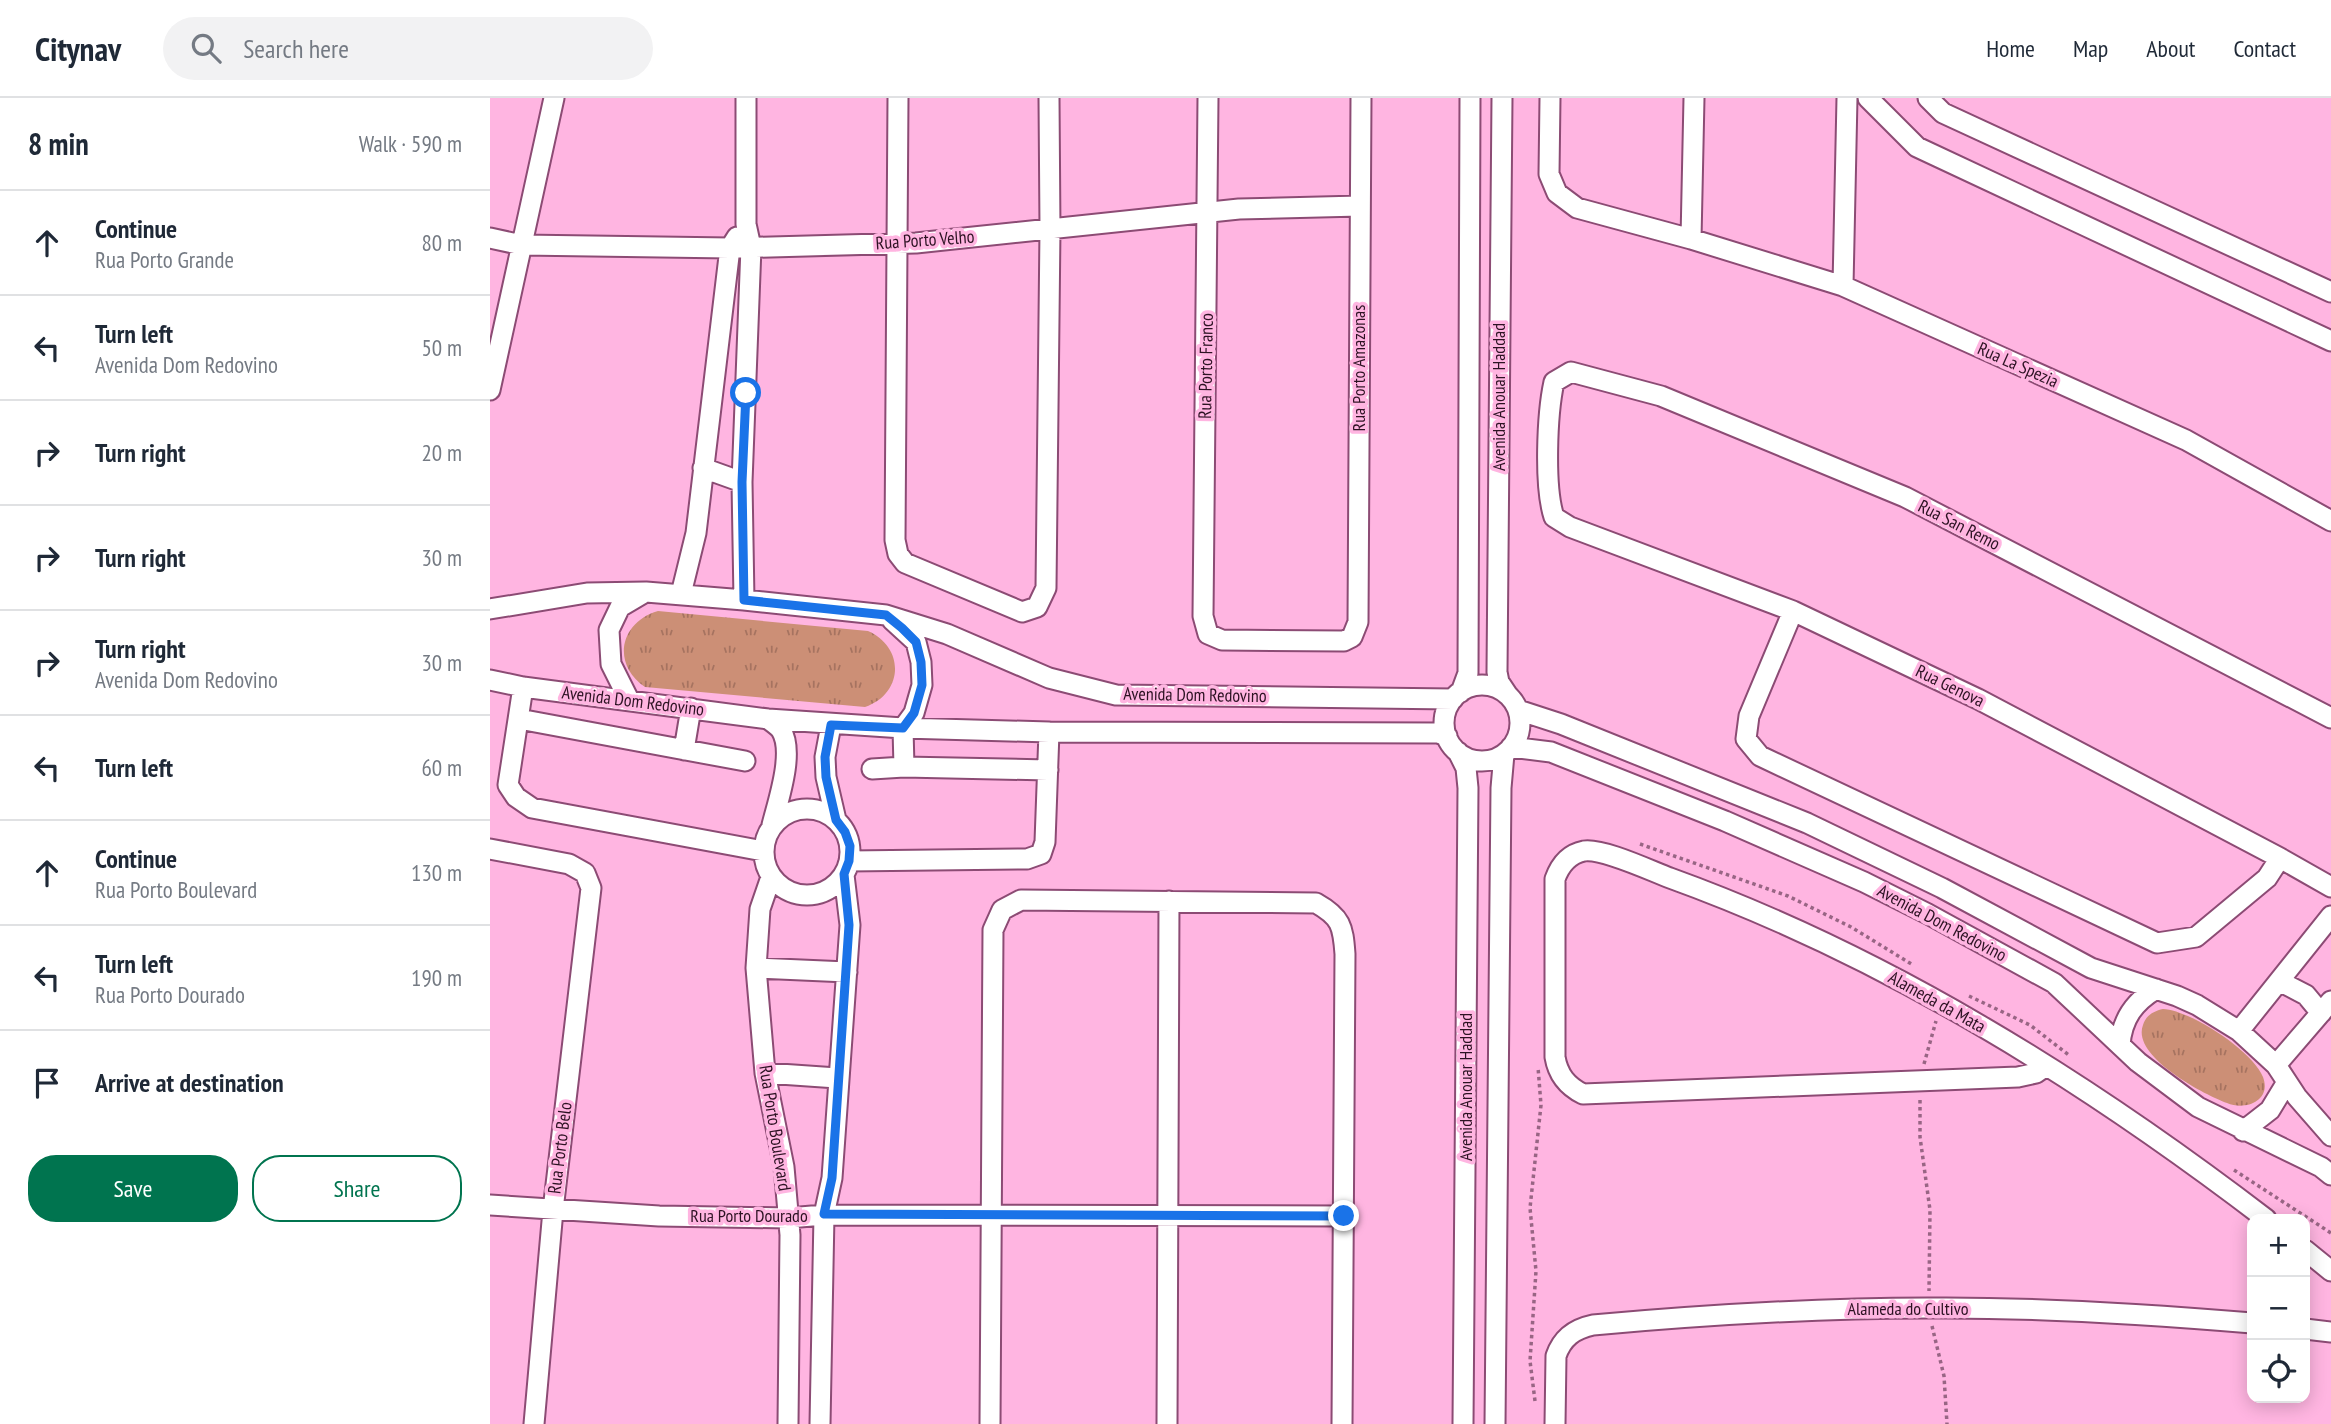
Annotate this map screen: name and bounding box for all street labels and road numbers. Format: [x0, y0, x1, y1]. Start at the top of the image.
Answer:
street label: Rua Porto Velho [875, 225, 975, 254]
street label: Rua Porto Amazonas [1347, 305, 1370, 431]
street label: Rua Porto Franco [1193, 313, 1218, 419]
street label: Avenida Anouar Haddad [1487, 323, 1510, 471]
street label: Rua La Spezia [1974, 337, 2062, 393]
street label: Rua San Remo [1914, 494, 2004, 555]
street label: Rua Genova [1912, 659, 1988, 712]
street label: Avenida Dom Redovino [561, 680, 706, 721]
street label: Avenida Dom Redovino [1123, 682, 1267, 707]
street label: Avenida Dom Redovino [1874, 879, 2011, 966]
street label: Alameda da Mata [1885, 965, 1990, 1038]
street label: Avenida Anouar Haddad [1454, 1013, 1477, 1161]
street label: Rua Porto Boulevard [754, 1063, 797, 1192]
street label: Rua Porto Belo [542, 1100, 577, 1195]
street label: Rua Porto Dourado [690, 1204, 808, 1227]
street label: Alameda do Cultivo [1848, 1297, 1969, 1320]

